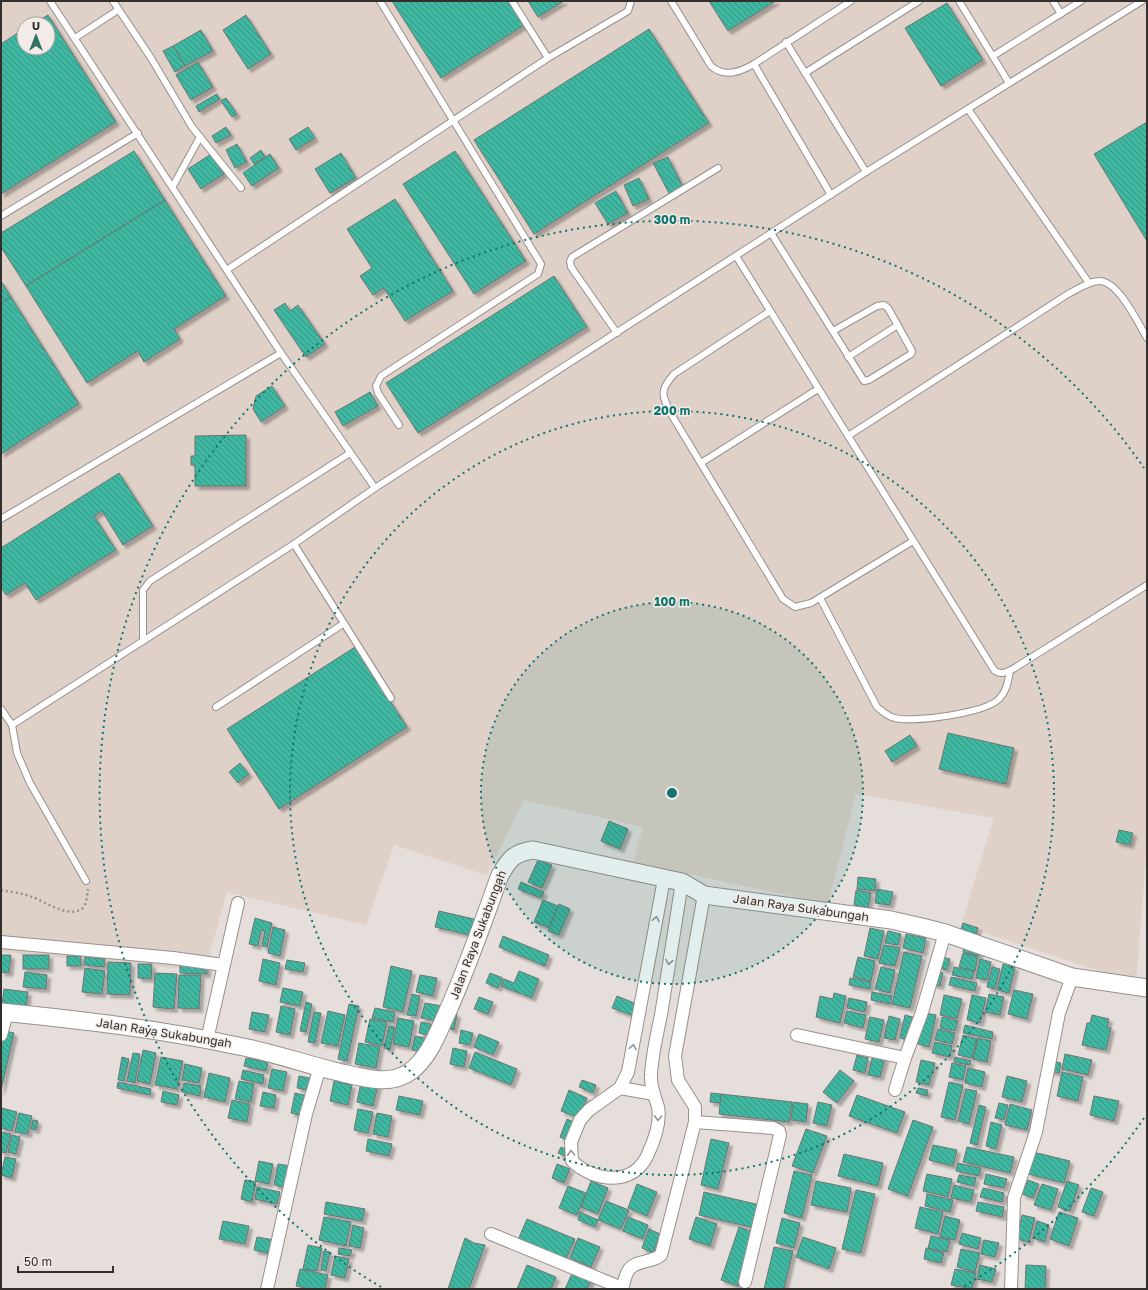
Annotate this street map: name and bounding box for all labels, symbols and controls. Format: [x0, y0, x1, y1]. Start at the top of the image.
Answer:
north arrow [16, 16, 56, 56]
text: U [32, 19, 40, 32]
text: 300 m [654, 212, 690, 227]
text: 200 m [654, 403, 690, 418]
text: 100 m [654, 594, 690, 609]
centre of rings [665, 786, 679, 800]
street label: Jalan Raya Sukabungah [446, 868, 509, 1002]
street label: Jalan Raya Sukabungah [732, 891, 870, 924]
one-way arrow [652, 916, 660, 922]
one-way arrow [665, 959, 674, 965]
street label: Jalan Raya Sukabungah [95, 1014, 233, 1051]
one-way arrow [628, 1044, 636, 1050]
one-way arrow [653, 1115, 662, 1121]
one-way arrow [567, 1150, 575, 1156]
scale bar [18, 1248, 113, 1274]
text: 50 m [24, 1254, 52, 1269]

